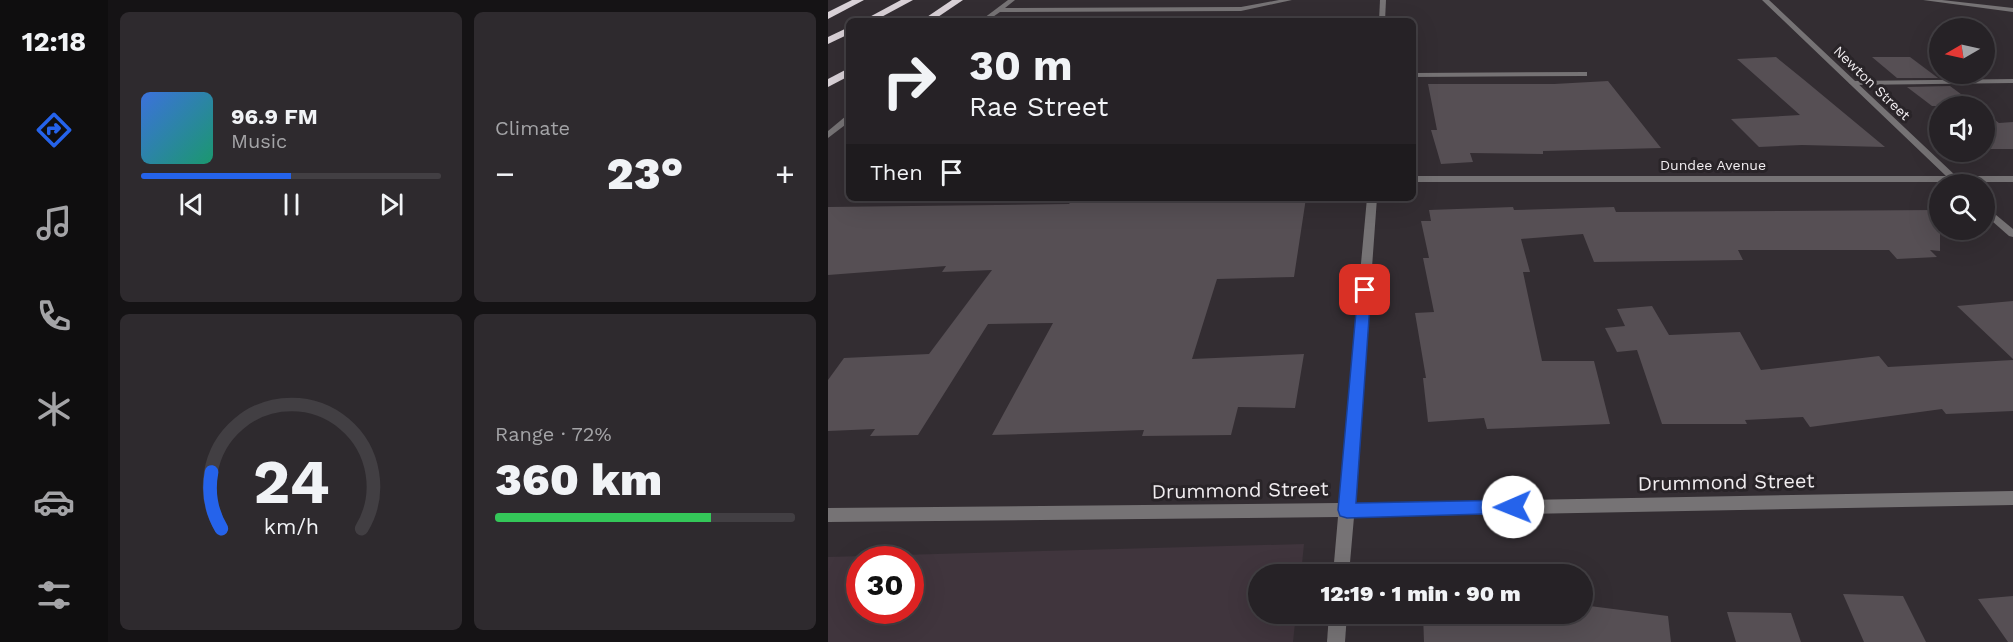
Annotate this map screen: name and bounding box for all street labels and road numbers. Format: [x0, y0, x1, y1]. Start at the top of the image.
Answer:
street label: Newton Street [1831, 43, 1913, 123]
street label: Dundee Avenue [1660, 157, 1766, 173]
street label: Drummond Street [1637, 468, 1815, 496]
street label: Drummond Street [1151, 476, 1329, 504]

